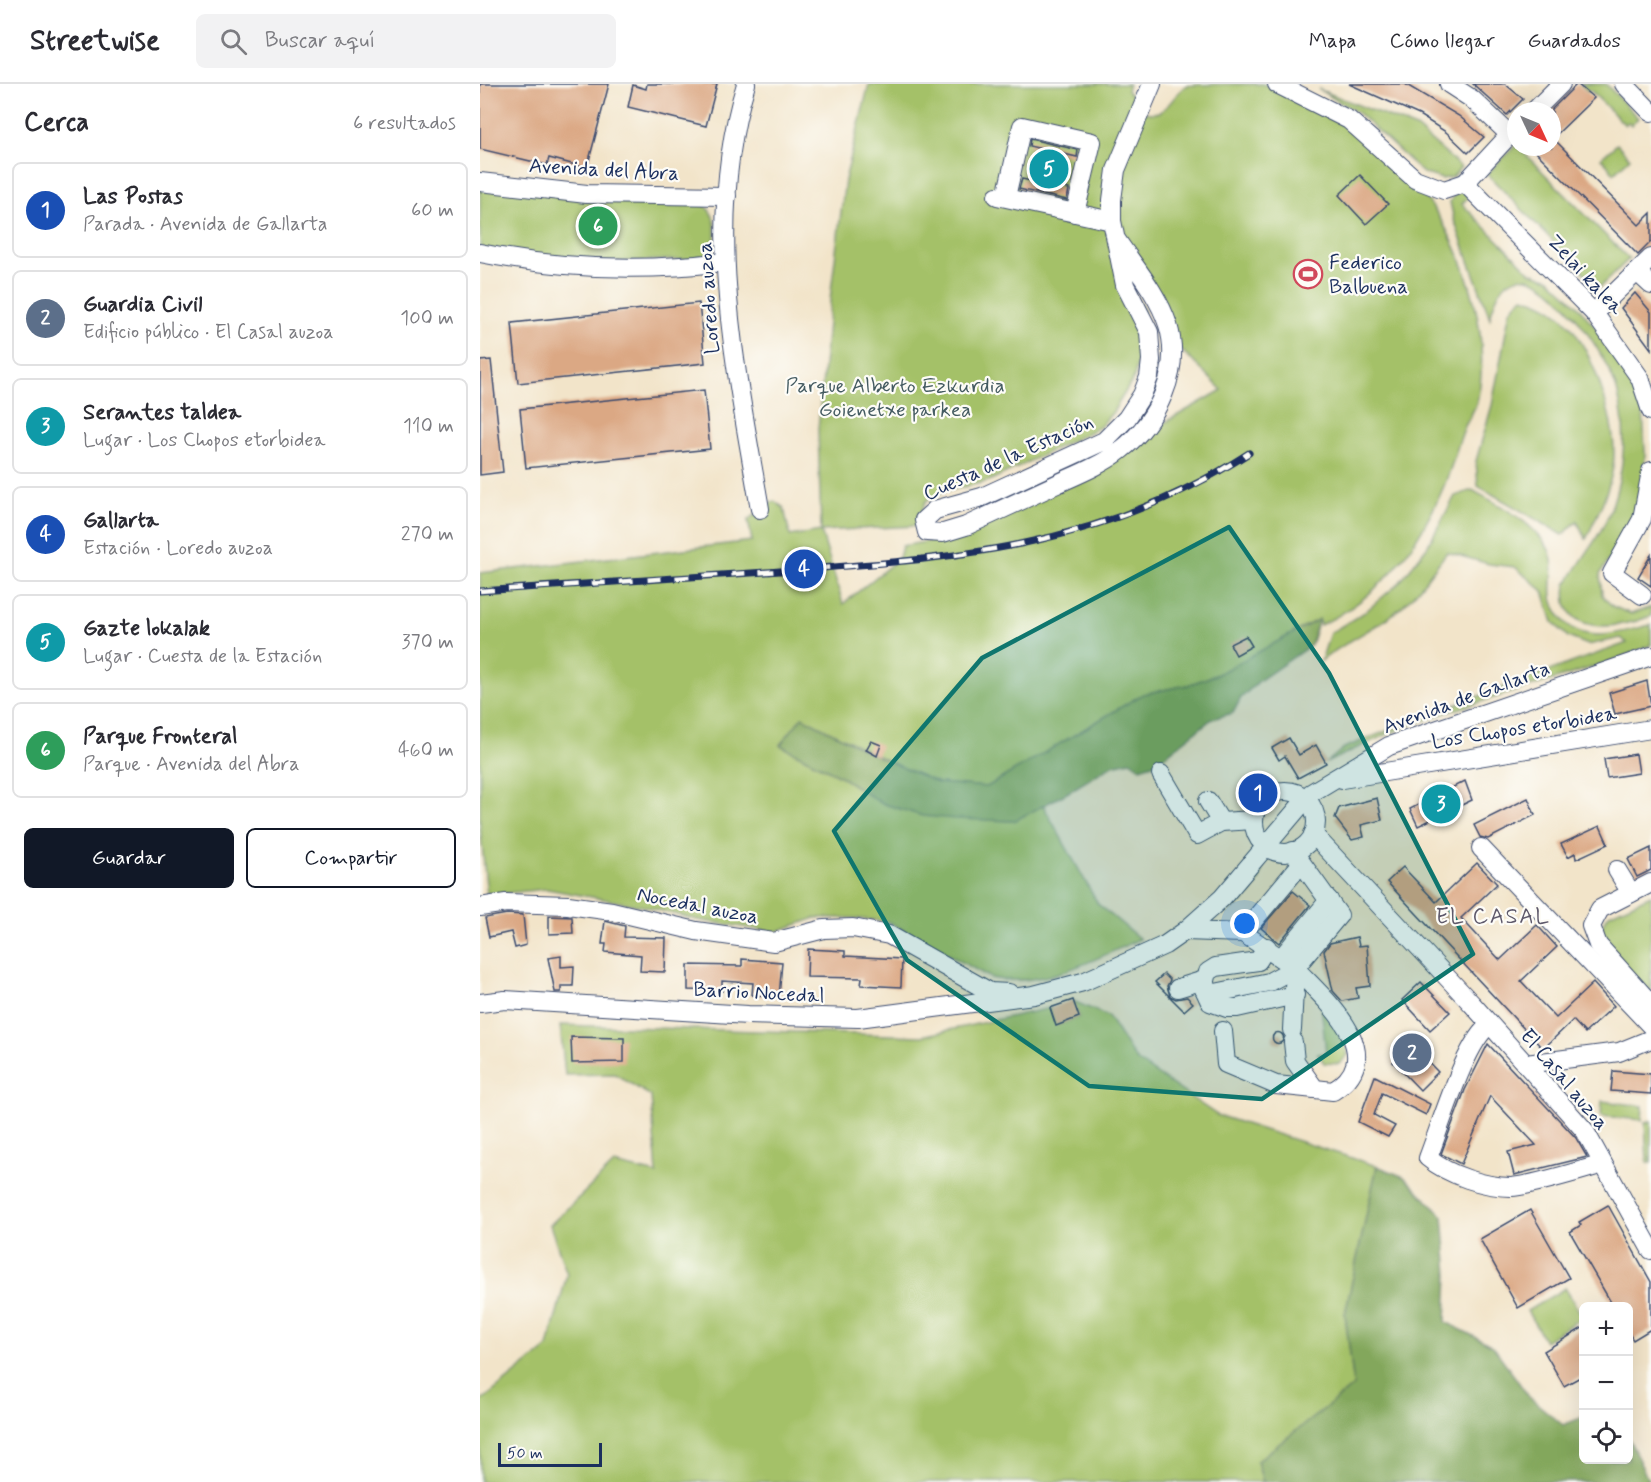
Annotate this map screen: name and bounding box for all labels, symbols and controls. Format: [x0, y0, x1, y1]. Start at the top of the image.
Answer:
search box [196, 14, 616, 68]
text: Streetwise [30, 23, 160, 60]
icon: search [217, 25, 250, 58]
text: Buscar aquí [265, 27, 375, 55]
text: Mapa [1309, 27, 1357, 55]
text: Cómo llegar [1390, 27, 1495, 55]
text: Guardados [1528, 27, 1621, 55]
north arrow [1507, 102, 1561, 156]
text: Cerca [24, 106, 89, 140]
text: 6 resultados [353, 110, 456, 137]
pin: 5 [1030, 146, 1068, 191]
street label: Avenida del Abra [528, 152, 680, 188]
text: Las Postas [83, 183, 183, 211]
text: 1 [41, 197, 50, 224]
text: 60 m [411, 197, 454, 224]
pin: 6 [578, 204, 618, 248]
text: Parada · Avenida de Gallarta [83, 211, 328, 238]
street label: Zelai kalea [1541, 228, 1630, 321]
street label: Loredo auzoa [691, 241, 727, 355]
place label: Federico Balbuena [1329, 249, 1408, 301]
sports icon: Federico Balbuena [1292, 258, 1324, 290]
text: Guardia Civil [83, 291, 202, 319]
text: 2 [41, 305, 50, 332]
text: 100 m [400, 305, 454, 332]
text: Edificio público · El Casal auzoa [83, 319, 334, 346]
park label: Parque Alberto Ezkurdia Goienetxe parkea [785, 372, 1005, 424]
text: Serantes taldea [83, 399, 241, 427]
street label: Cuesta de la Estación [919, 408, 1098, 508]
text: 3 [41, 413, 50, 440]
text: 110 m [403, 413, 454, 440]
text: Lugar · Los Chopos etorbidea [83, 427, 326, 454]
text: Gallarta [83, 507, 159, 535]
text: 4 [40, 521, 51, 548]
text: 270 m [401, 521, 454, 548]
text: Estación · Loredo auzoa [83, 535, 273, 562]
pin: 4 [784, 546, 824, 592]
text: Gazte lokalak [83, 615, 210, 643]
text: 5 [40, 629, 52, 656]
text: 370 m [402, 629, 454, 656]
text: Lugar · Cuesta de la Estación [83, 643, 322, 670]
street label: Avenida de Gallarta [1379, 655, 1554, 741]
street label: Los Chopos etorbidea [1430, 699, 1619, 756]
text: Parque Fronteral [83, 723, 238, 751]
text: 6 [40, 737, 51, 764]
text: 460 m [398, 737, 454, 764]
text: Parque · Avenida del Abra [83, 751, 299, 778]
pin: 1 [1238, 770, 1278, 816]
pin: 3 [1422, 782, 1460, 826]
button: Guardar [24, 828, 234, 888]
button: Compartir [246, 828, 456, 888]
street label: Nocedal auzoa [635, 880, 761, 931]
district label: EL CASAL [1436, 903, 1550, 931]
your location [1230, 909, 1259, 938]
street label: Barrio Nocedal [693, 976, 825, 1010]
street label: El Casal auzoa [1513, 1023, 1615, 1136]
pin: 2 [1392, 1030, 1432, 1076]
map controls [1579, 1302, 1633, 1464]
button: + [1579, 1302, 1633, 1356]
button: − [1579, 1356, 1633, 1410]
button: locate [1579, 1410, 1633, 1464]
scale bar [498, 1440, 602, 1468]
text: 50 m [507, 1443, 543, 1464]

